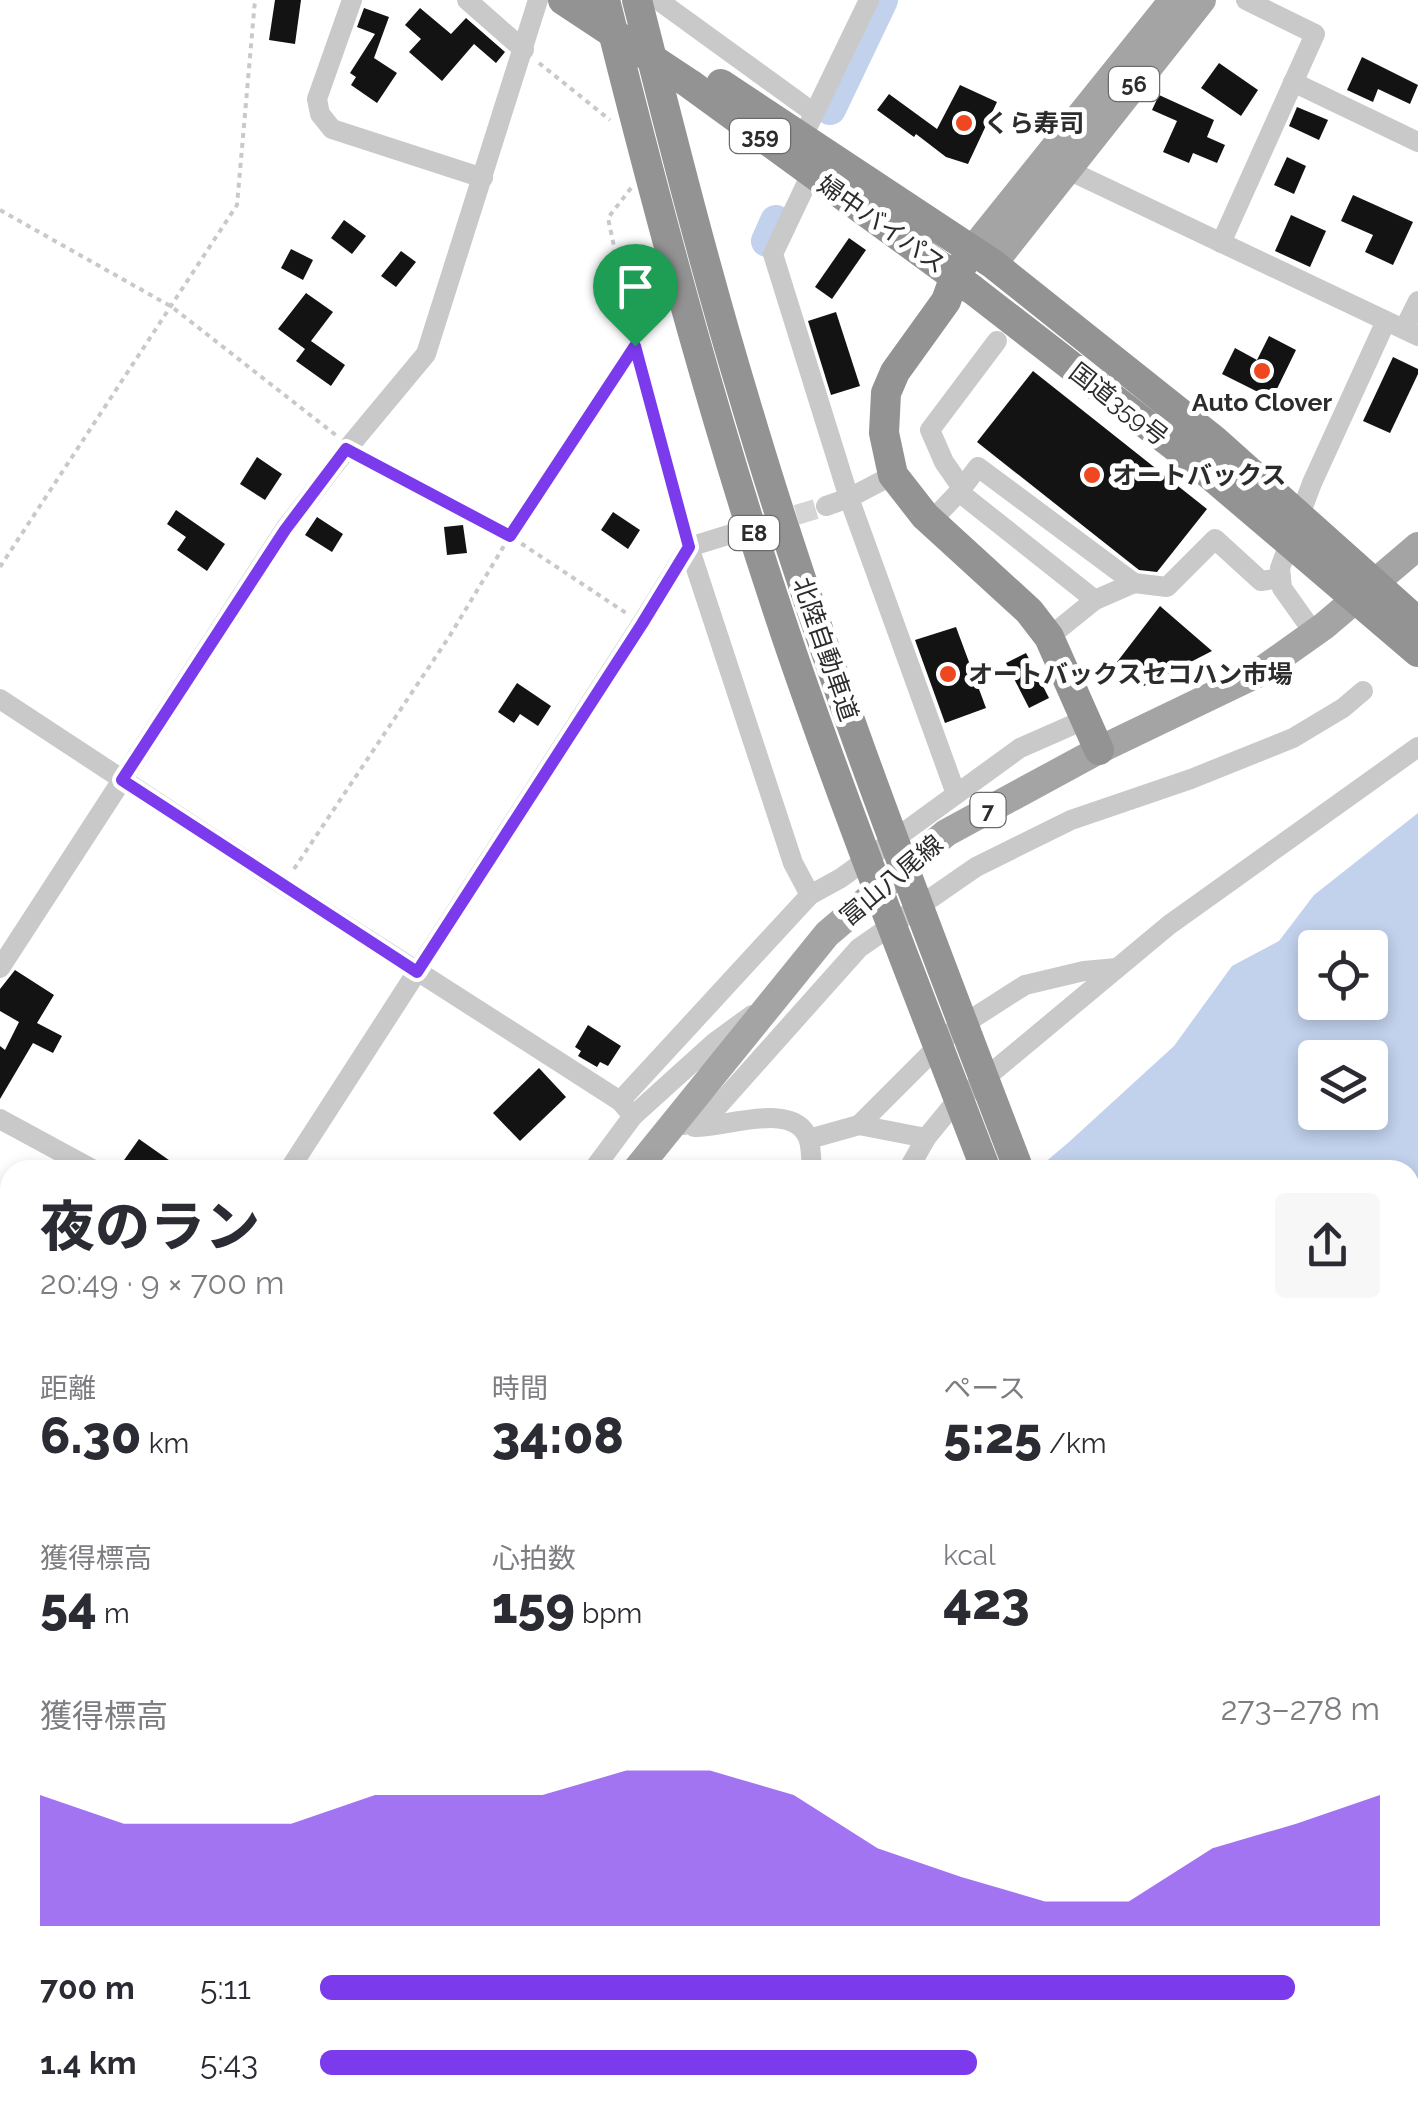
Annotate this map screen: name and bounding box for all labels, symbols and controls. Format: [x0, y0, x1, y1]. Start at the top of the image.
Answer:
road number: 56 [1109, 67, 1159, 101]
place label: くら寿司 [984, 108, 1084, 138]
marker: くら寿司 [953, 112, 975, 134]
road number: 359 [730, 119, 790, 153]
street label: 婦中バイパス [812, 169, 952, 279]
pin [593, 244, 678, 347]
icon: arrive [608, 259, 663, 314]
street label: 国道359号 [1064, 356, 1174, 452]
marker: Auto Clover [1251, 360, 1273, 382]
place label: Auto Clover [1192, 387, 1332, 417]
place label: オートバックス [1112, 460, 1286, 490]
marker: オートバックス [1081, 464, 1103, 486]
road number: E8 [729, 516, 779, 550]
street label: 北陸自動車道 [787, 573, 865, 725]
place label: オートバックスセコハン市場 [968, 659, 1292, 689]
marker: オートバックスセコハン市場 [937, 663, 959, 685]
road number: 7 [970, 793, 1006, 827]
street label: 富山八尾線 [833, 828, 949, 932]
map controls [1298, 930, 1388, 1130]
button: locate [1298, 930, 1388, 1020]
button: layers [1298, 1040, 1388, 1130]
button: share [1275, 1193, 1380, 1298]
text: 夜のラン [40, 1194, 260, 1259]
text: 20:49 · 9 × 700 m [40, 1264, 284, 1301]
text: 距離 [40, 1372, 96, 1405]
text: 時間 [492, 1372, 548, 1405]
text: ペース [943, 1372, 1026, 1405]
text: 6.30 [40, 1406, 142, 1465]
text: 34:08 [492, 1406, 624, 1465]
text: 5:25 [943, 1406, 1042, 1465]
text: km [142, 1427, 189, 1460]
text: /km [1042, 1427, 1106, 1460]
text: kcal [943, 1539, 996, 1572]
text: 獲得標高 [40, 1542, 152, 1575]
text: 心拍数 [492, 1542, 576, 1575]
text: 423 [943, 1572, 1030, 1631]
text: 54 [40, 1576, 97, 1635]
text: 159 [492, 1576, 575, 1635]
text: m [97, 1597, 130, 1630]
text: bpm [575, 1597, 642, 1630]
text: 273–278 m [1221, 1690, 1380, 1727]
text: 獲得標高 [40, 1697, 168, 1734]
text: 700 m [40, 1969, 135, 2006]
text: 5:11 [200, 1969, 251, 2006]
text: 1.4 km [40, 2044, 137, 2081]
text: 5:43 [200, 2044, 258, 2081]

